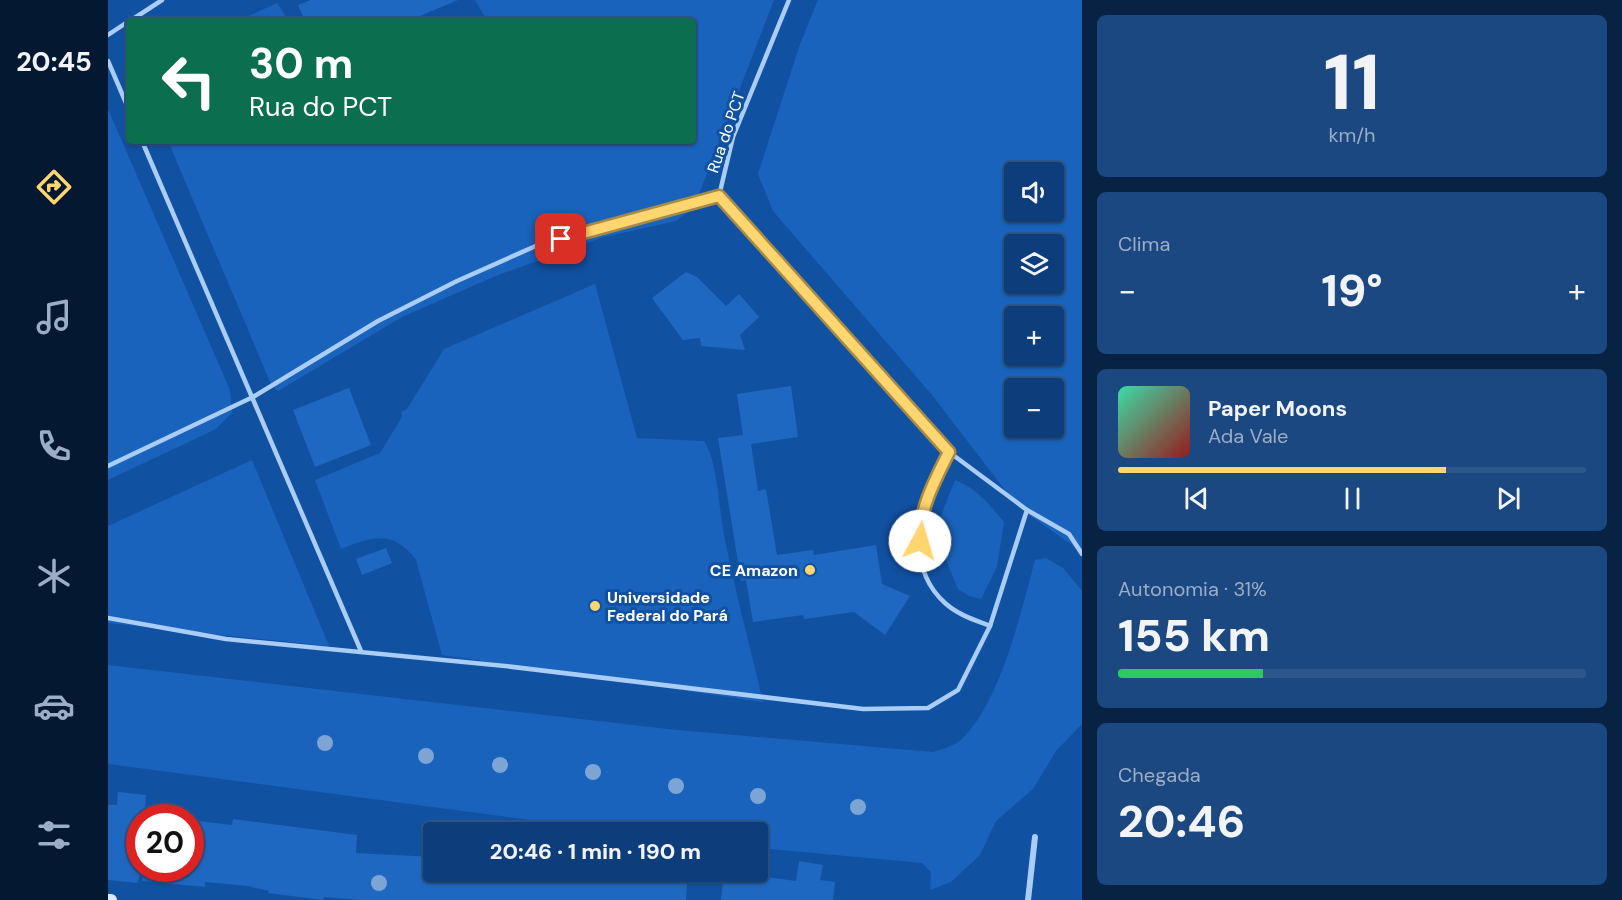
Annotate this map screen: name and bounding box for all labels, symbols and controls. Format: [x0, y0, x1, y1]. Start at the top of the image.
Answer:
text: 11 [1324, 32, 1380, 133]
text: 30 m [249, 36, 353, 91]
icon: left [150, 42, 228, 120]
text: 20:45 [16, 44, 92, 79]
street label: Rua do PCT [702, 88, 750, 176]
text: Rua do PCT [249, 89, 392, 124]
text: km/h [1328, 122, 1376, 148]
map controls [1004, 162, 1064, 438]
button: sound [1004, 162, 1064, 222]
icon: directions [33, 166, 75, 208]
pin [535, 213, 586, 264]
icon: arrive [544, 222, 577, 255]
text: Clima [1118, 231, 1170, 257]
button: layers [1004, 234, 1064, 294]
text: 19° [1321, 261, 1383, 320]
text: − [1118, 269, 1136, 312]
text: + [1568, 269, 1586, 312]
icon: music [33, 296, 75, 338]
button: + [1004, 306, 1064, 366]
button: − [1004, 378, 1064, 438]
text: Paper Moons [1208, 394, 1347, 423]
text: Ada Vale [1208, 423, 1288, 449]
icon: phone [33, 425, 75, 467]
icon: previous [1180, 482, 1213, 515]
icon: pause [1336, 482, 1369, 515]
icon: next [1492, 482, 1525, 515]
position arrow [888, 509, 952, 573]
icon: climate [33, 555, 75, 597]
place label: CE Amazon [710, 560, 798, 581]
marker: CE Amazon [803, 563, 817, 577]
text: Autonomia · 31% [1118, 576, 1267, 602]
place label: Universidade Federal do Pará [607, 587, 728, 626]
marker: Universidade Federal do Pará [588, 599, 602, 613]
text: 155 km [1118, 606, 1270, 665]
icon: car [33, 685, 75, 727]
text: Chegada [1118, 762, 1201, 788]
text: 20:46 [1118, 792, 1245, 851]
speed limit sign: 20 [126, 804, 204, 882]
icon: filters [33, 814, 75, 856]
text: 20:46 · 1 min · 190 m [490, 837, 701, 866]

